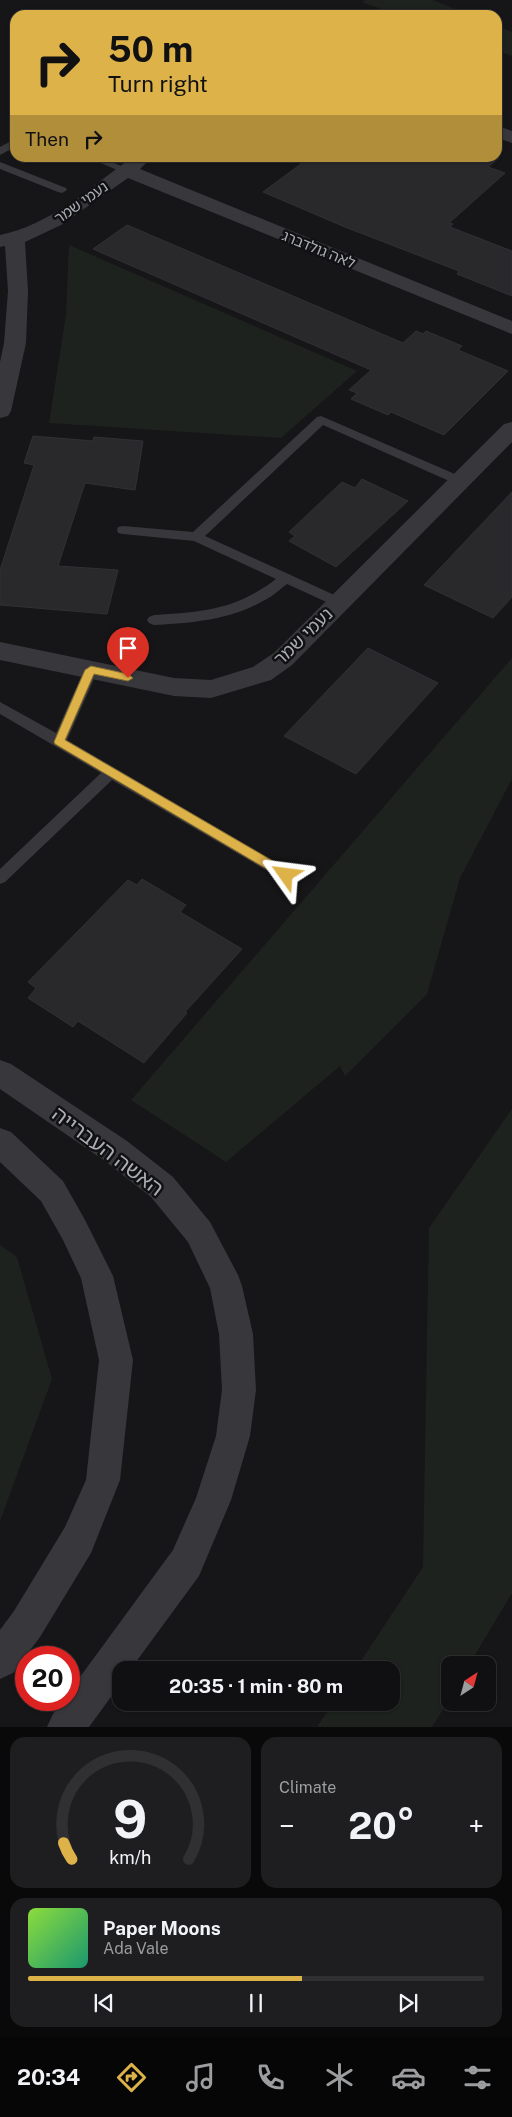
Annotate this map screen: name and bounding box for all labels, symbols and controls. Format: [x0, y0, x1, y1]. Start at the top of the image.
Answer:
text: 50 m [108, 29, 193, 70]
icon: right [25, 30, 90, 95]
text: Turn right [108, 71, 208, 97]
icon: right [79, 125, 107, 153]
text: Then [25, 128, 69, 150]
street label: נעמי שמר [51, 177, 111, 227]
street label: לאה גולדברג [280, 227, 358, 271]
street label: נעמי שמר [269, 603, 337, 669]
pin [107, 627, 149, 678]
icon: arrive [114, 634, 142, 662]
position arrow [259, 848, 311, 900]
street label: האשה העברייה [47, 1101, 169, 1201]
speed limit sign: 20 [15, 1646, 80, 1711]
north arrow [441, 1656, 496, 1711]
map controls [441, 1656, 496, 1711]
text: 20:35 · 1 min · 80 m [169, 1675, 343, 1697]
text: Climate [279, 1778, 336, 1797]
text: 9 [113, 1789, 148, 1850]
text: 20° [348, 1803, 415, 1848]
text: − [279, 1809, 295, 1842]
text: + [468, 1809, 484, 1842]
text: km/h [109, 1847, 152, 1868]
text: Paper Moons [103, 1917, 221, 1939]
text: Ada Vale [103, 1939, 168, 1958]
icon: previous [90, 1989, 118, 2017]
icon: pause [242, 1989, 270, 2017]
icon: next [394, 1989, 422, 2017]
icon: directions [114, 2060, 149, 2095]
icon: music [183, 2060, 218, 2095]
icon: phone [253, 2060, 288, 2095]
icon: climate [322, 2060, 357, 2095]
icon: car [391, 2060, 426, 2095]
icon: filters [460, 2060, 495, 2095]
text: 20:34 [17, 2064, 80, 2090]

